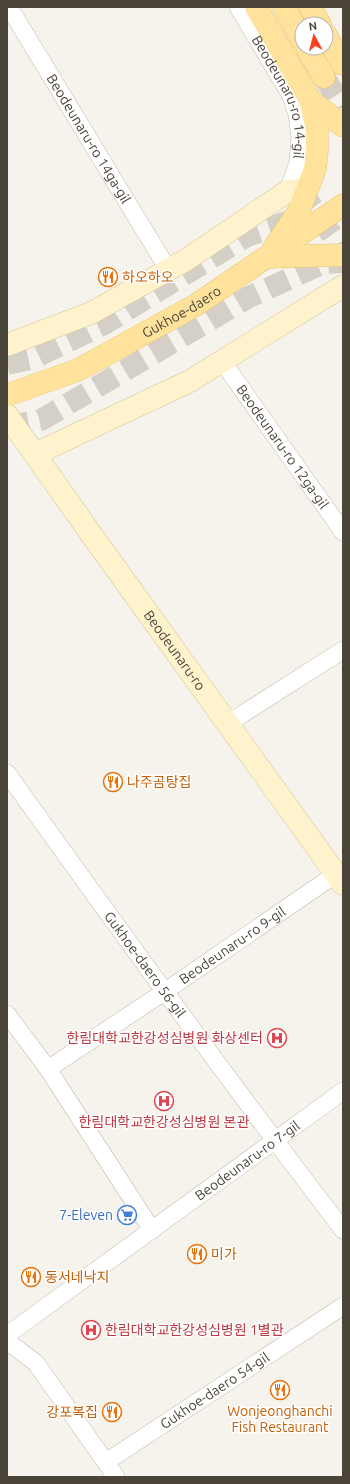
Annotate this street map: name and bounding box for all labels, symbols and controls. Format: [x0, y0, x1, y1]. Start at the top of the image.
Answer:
north arrow [294, 16, 334, 56]
text: N [308, 20, 318, 33]
street label: Beodeunaru-ro 14-gil [249, 33, 308, 160]
street label: Beodeunaru-ro 14ga-gil [44, 71, 134, 207]
restaurant icon: 하오하오 [97, 266, 119, 288]
place label: 하오하오 [122, 269, 174, 285]
street label: Gukhoe-daero [139, 282, 224, 341]
street label: Beodeunaru-ro 12ga-gil [233, 382, 332, 512]
street label: Beodeunaru-ro [141, 607, 209, 693]
restaurant icon: 나주곰탕집 [102, 771, 124, 793]
place label: 나주곰탕집 [127, 774, 191, 790]
street label: Beodeunaru-ro 9-gil [176, 903, 289, 987]
street label: Gukhoe-daero 56-gil [101, 908, 189, 1021]
hospital icon: 한림대학교한강성심병원 화상센터 [266, 1027, 288, 1049]
place label: 한림대학교한강성심병원 화상센터 [67, 1030, 263, 1046]
hospital icon: 한림대학교한강성심병원 본관 [153, 1090, 175, 1112]
place label: 한림대학교한강성심병원 본관 [79, 1114, 249, 1130]
street label: Beodeunaru-ro 7-gil [192, 1117, 303, 1204]
supermarket icon: 7-Eleven [116, 1204, 138, 1226]
place label: 7-Eleven [59, 1207, 113, 1223]
restaurant icon: 미가 [186, 1243, 208, 1265]
place label: 미가 [211, 1246, 237, 1262]
restaurant icon: 동서네낙지 [20, 1266, 42, 1288]
place label: 동서네낙지 [45, 1269, 109, 1285]
hospital icon: 한림대학교한강성심병원 1별관 [80, 1319, 102, 1341]
place label: 한림대학교한강성심병원 1별관 [105, 1322, 284, 1338]
street label: Gukhoe-daero 54-gil [157, 1349, 272, 1432]
restaurant icon: Wonjeonghanchi Fish Restaurant [269, 1379, 291, 1401]
restaurant icon: 강포복집 [101, 1401, 123, 1423]
place label: Wonjeonghanchi Fish Restaurant [227, 1403, 333, 1435]
place label: 강포복집 [46, 1404, 98, 1420]

